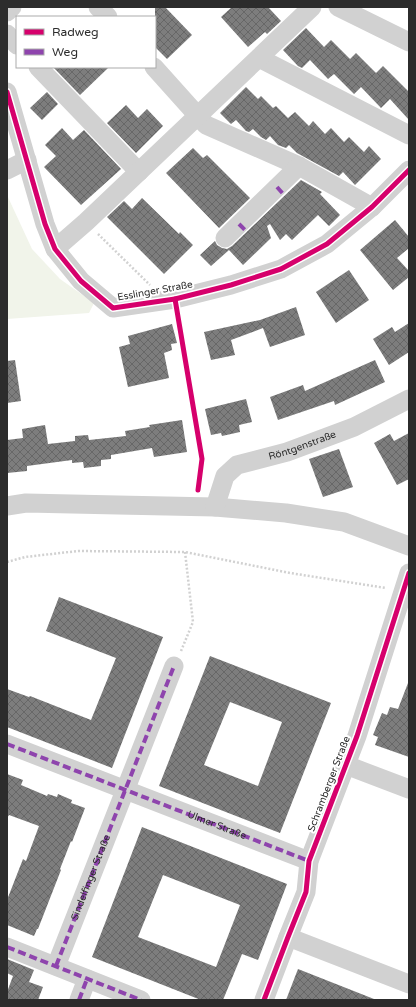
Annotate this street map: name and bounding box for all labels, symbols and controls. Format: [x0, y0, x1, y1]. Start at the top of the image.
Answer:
legend [16, 16, 156, 68]
text: Radweg [52, 25, 99, 39]
text: Weg [52, 45, 78, 59]
street label: Esslinger Straße [116, 278, 194, 304]
street label: Röntgenstraße [267, 428, 338, 463]
street label: Schramberger Straße [305, 734, 353, 833]
street label: Ulmer Straße [186, 808, 248, 842]
street label: Sindelfinger Straße [69, 833, 113, 922]

